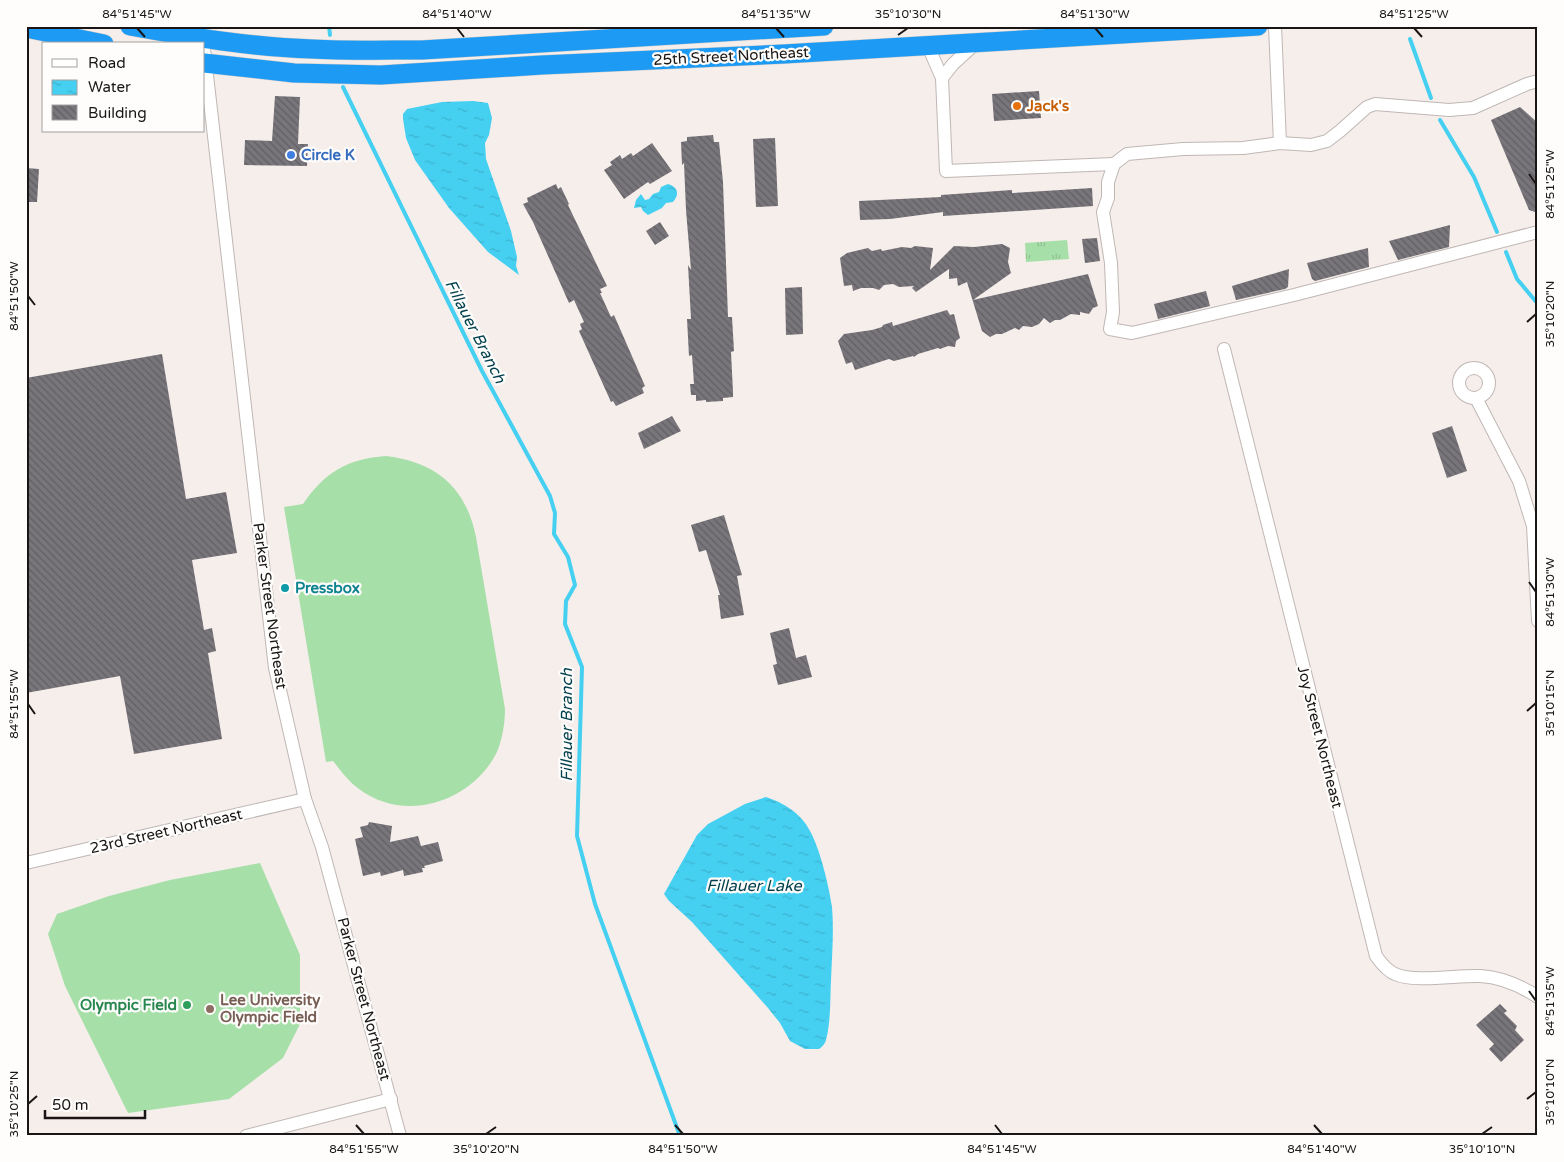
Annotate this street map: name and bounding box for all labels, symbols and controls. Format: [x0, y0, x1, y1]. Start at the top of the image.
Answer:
text: 84°51'45"W [102, 7, 172, 21]
text: 84°51'40"W [422, 7, 492, 21]
text: 84°51'35"W [741, 7, 811, 21]
text: 35°10'30"N [875, 7, 941, 21]
text: 84°51'30"W [1060, 7, 1130, 21]
text: 84°51'25"W [1379, 7, 1449, 21]
legend [42, 42, 205, 132]
street label: 25th Street Northeast [653, 43, 809, 69]
text: Road [88, 54, 126, 72]
text: Water [88, 78, 131, 96]
place label: Jack's [1026, 97, 1069, 115]
marker: Jack's [1011, 100, 1023, 112]
text: Building [88, 104, 147, 122]
place label: Circle K [301, 146, 355, 164]
marker: Circle K [285, 149, 297, 161]
text: 84°51'25"W [1543, 149, 1557, 219]
text: 84°51'50"W [7, 261, 21, 331]
water label: Fillauer Branch [440, 276, 510, 388]
text: 35°10'20"N [1543, 281, 1557, 347]
street label: Parker Street Northeast [249, 521, 291, 691]
text: 84°51'30"W [1543, 557, 1557, 627]
place label: Pressbox [295, 579, 360, 597]
marker: Pressbox [279, 582, 291, 594]
street label: Joy Street Northeast [1294, 664, 1346, 810]
water label: Fillauer Branch [557, 667, 577, 782]
text: 84°51'55"W [7, 669, 21, 739]
text: 35°10'15"N [1543, 670, 1557, 736]
street label: 23rd Street Northeast [88, 805, 244, 857]
water label: Fillauer Lake [706, 876, 803, 896]
street label: Parker Street Northeast [334, 915, 395, 1083]
text: 84°51'35"W [1543, 966, 1557, 1036]
place label: Lee University Olympic Field [220, 991, 320, 1027]
place label: Olympic Field [80, 996, 177, 1015]
marker: Olympic Field [181, 999, 193, 1011]
marker: Lee University Olympic Field [204, 1003, 216, 1015]
text: 35°10'10"N [1543, 1059, 1557, 1125]
text: 35°10'25"N [7, 1071, 21, 1137]
scale bar [45, 1087, 145, 1119]
text: 50 m [52, 1096, 89, 1114]
text: 84°51'55"W [329, 1142, 399, 1156]
text: 35°10'20"N [453, 1142, 519, 1156]
text: 84°51'50"W [648, 1142, 718, 1156]
text: 84°51'45"W [967, 1142, 1037, 1156]
text: 84°51'40"W [1287, 1142, 1357, 1156]
text: 35°10'10"N [1449, 1142, 1515, 1156]

